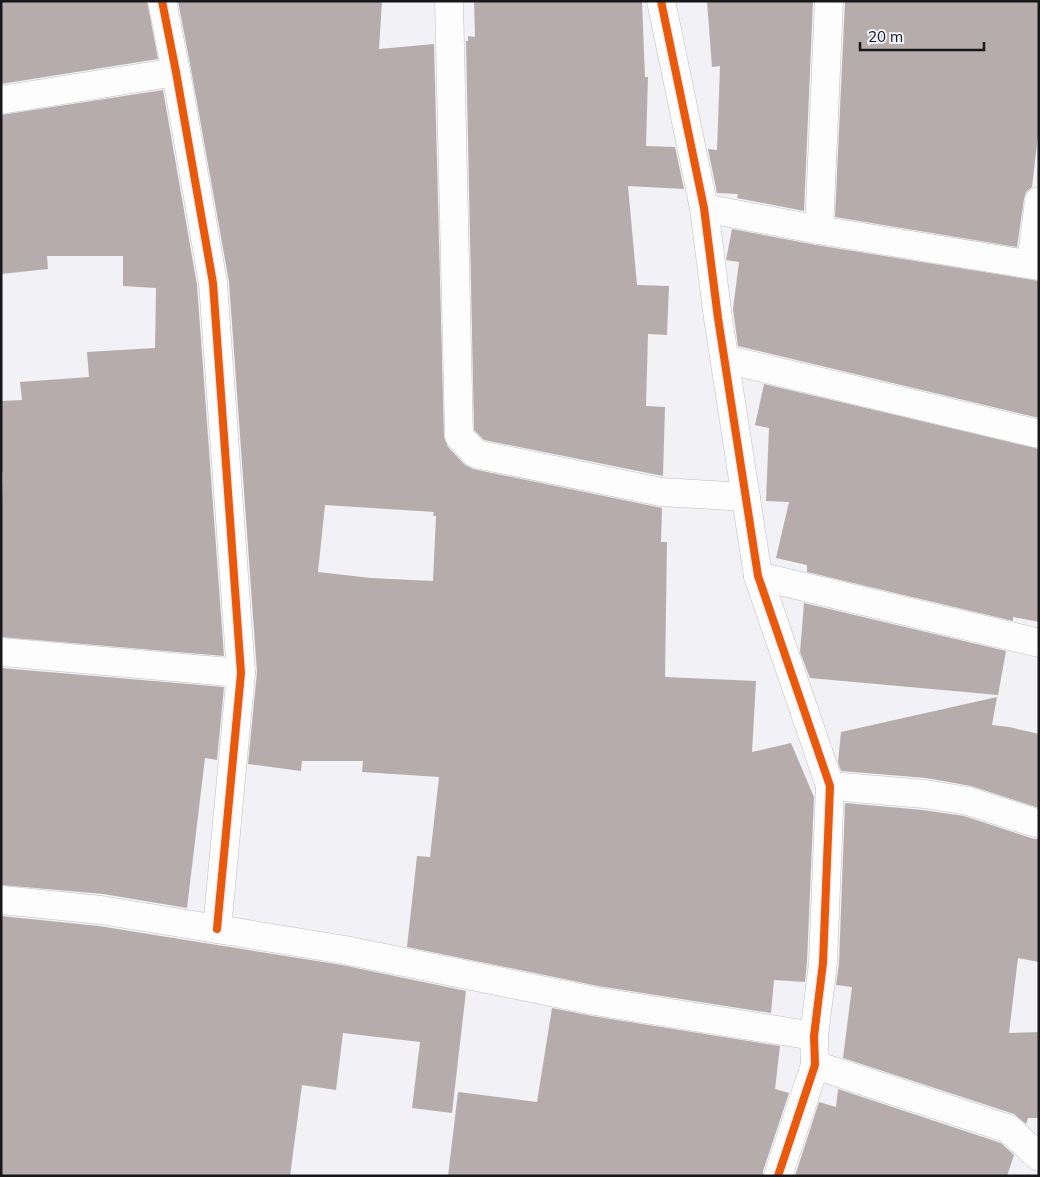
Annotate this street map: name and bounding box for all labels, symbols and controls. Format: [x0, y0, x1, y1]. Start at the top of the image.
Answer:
scale bar [860, 20, 984, 52]
text: 20 m [868, 27, 903, 46]

